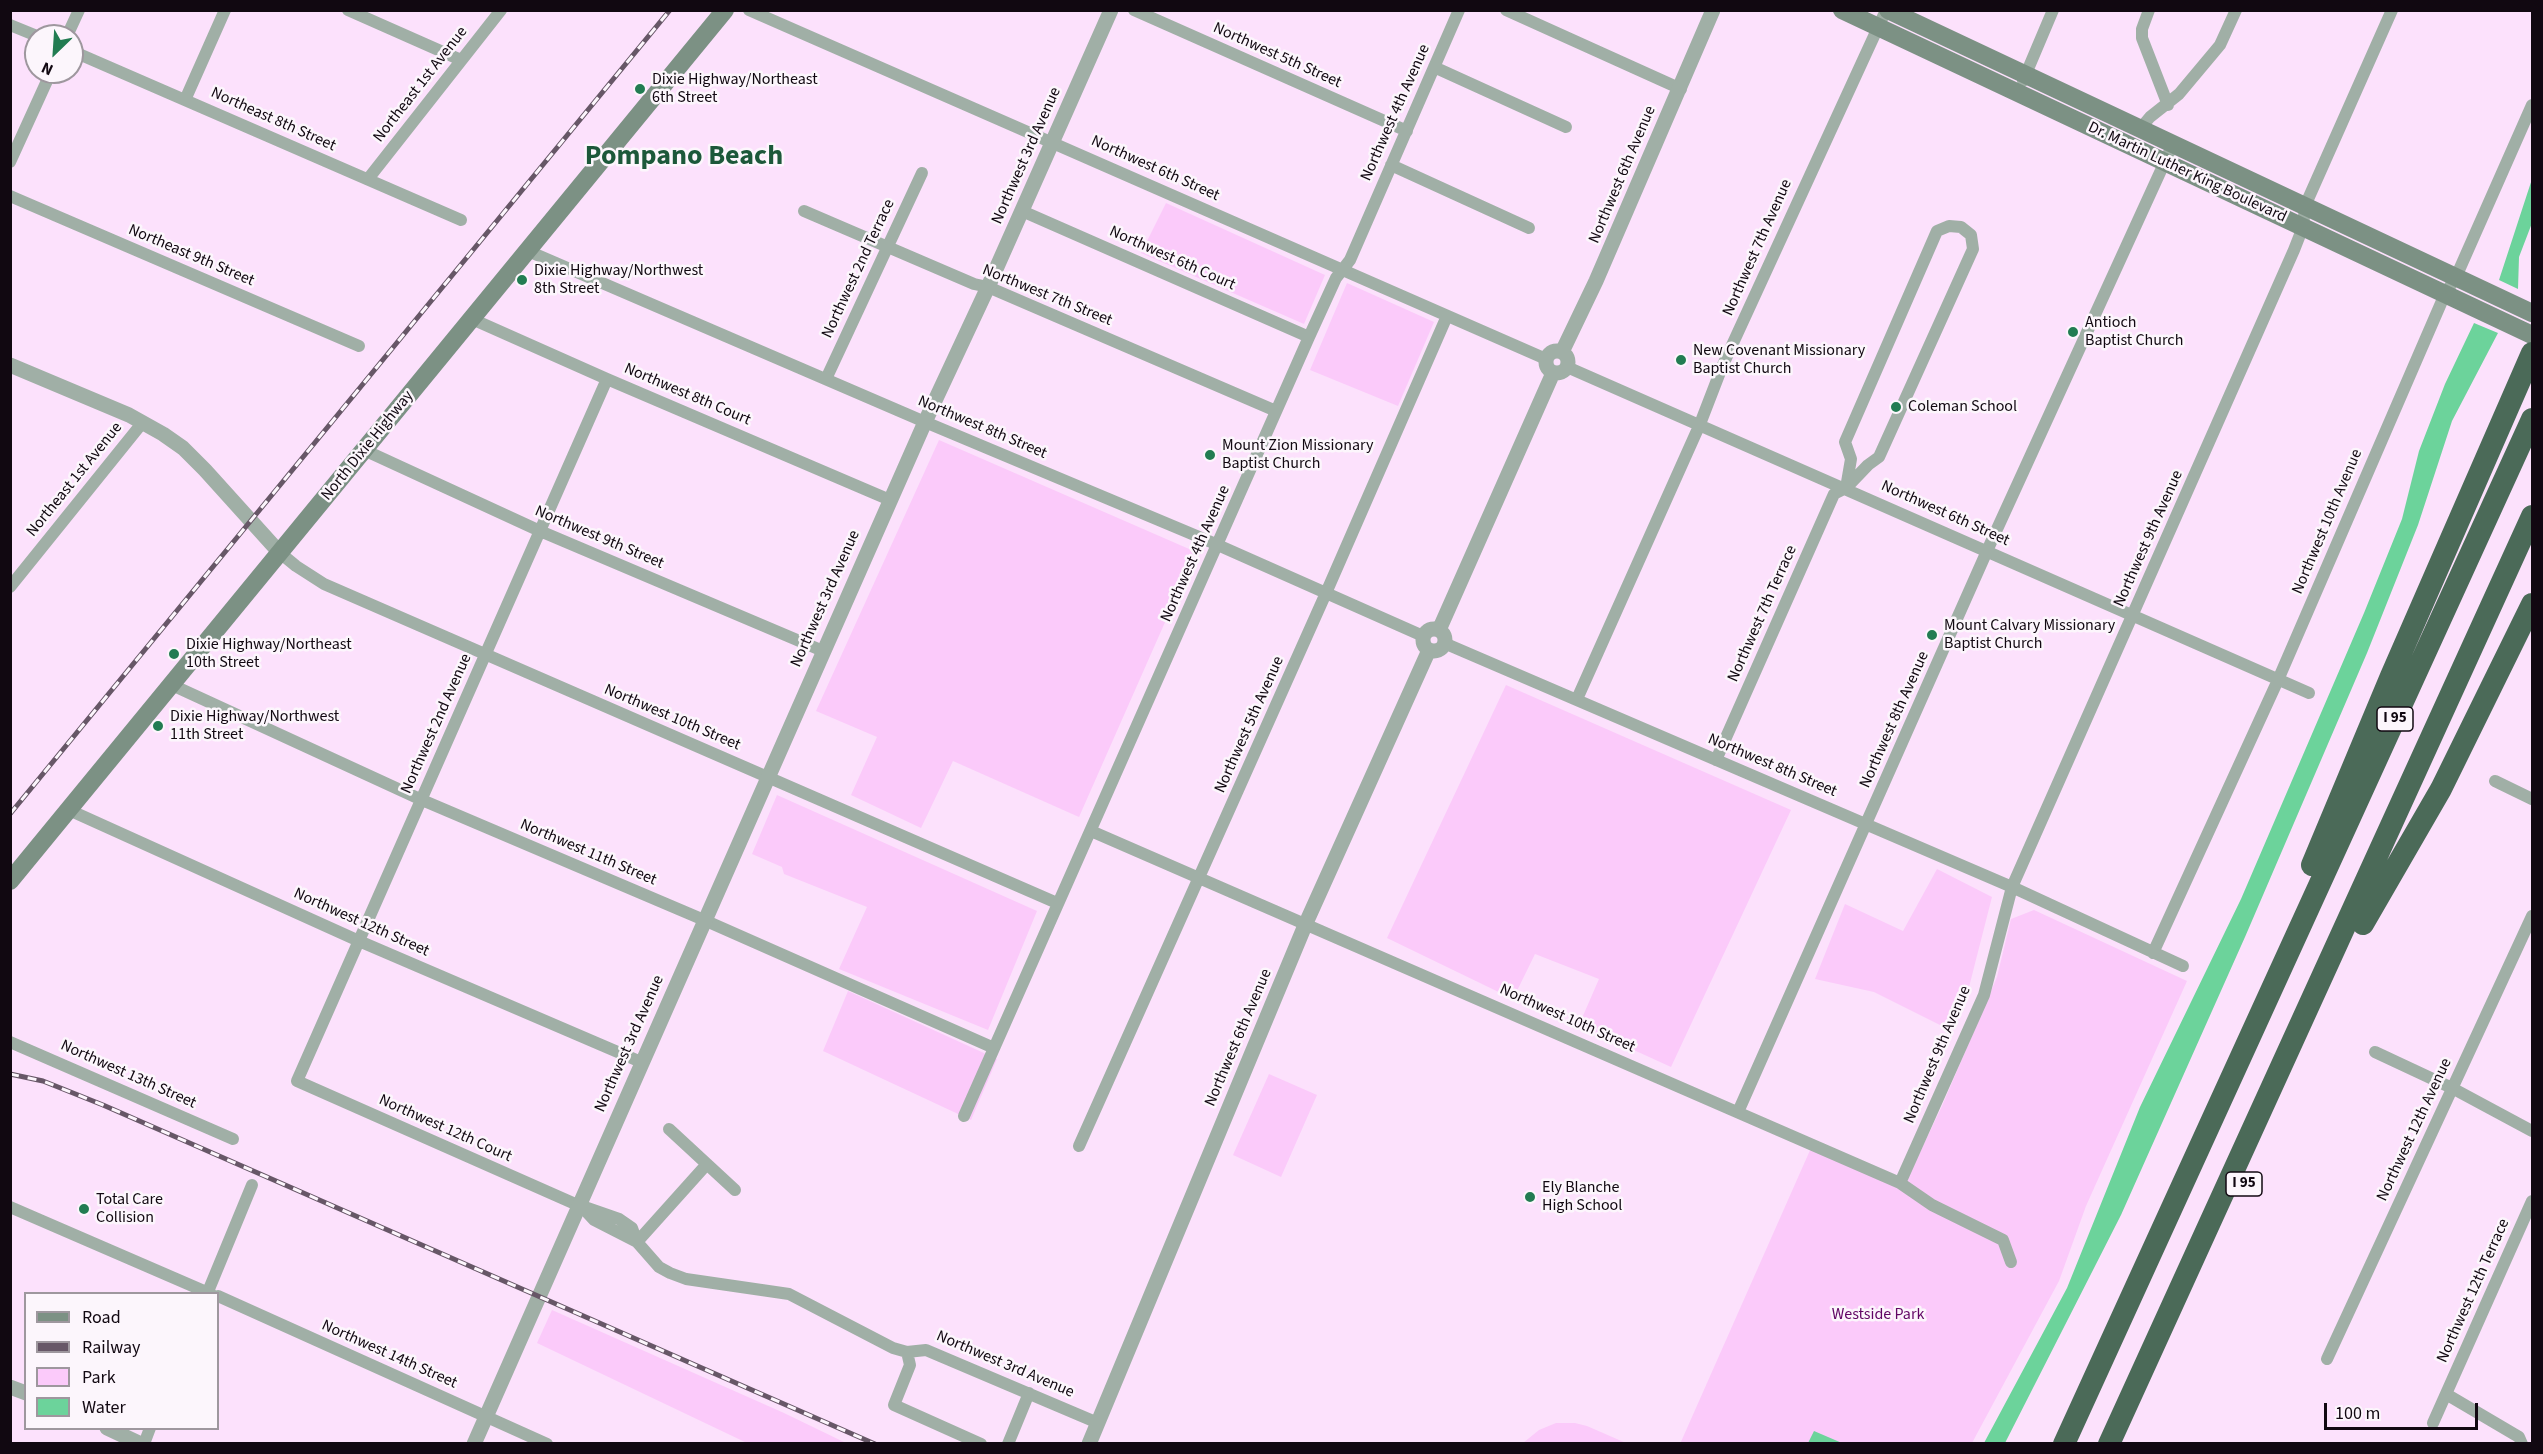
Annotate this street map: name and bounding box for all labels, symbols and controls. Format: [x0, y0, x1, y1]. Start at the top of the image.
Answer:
street label: Northwest 5th Street [1210, 19, 1344, 93]
street label: Northeast 1st Avenue [370, 23, 472, 147]
north arrow [24, 24, 84, 84]
street label: Northwest 4th Avenue [1357, 42, 1435, 184]
text: N [38, 56, 57, 81]
place label: Dixie Highway/Northeast 6th Street [652, 70, 818, 108]
marker: Dixie Highway/Northeast 6th Street [633, 82, 647, 96]
street label: Northeast 8th Street [208, 84, 338, 156]
street label: Northwest 3rd Avenue [988, 85, 1066, 227]
street label: Northwest 6th Avenue [1585, 103, 1661, 247]
street label: Dr. Martin Luther King Boulevard [2085, 118, 2289, 228]
street label: Northwest 6th Street [1088, 132, 1222, 206]
district label: Pompano Beach [585, 141, 783, 175]
street label: Northwest 7th Avenue [1719, 177, 1797, 319]
street label: Northwest 2nd Terrace [818, 197, 900, 341]
street label: Northeast 9th Street [125, 221, 257, 291]
street label: Northwest 6th Court [1106, 223, 1238, 295]
place label: Dixie Highway/Northwest 8th Street [534, 261, 703, 299]
street label: Northwest 7th Street [979, 261, 1115, 331]
marker: Dixie Highway/Northwest 8th Street [515, 273, 529, 287]
place label: Antioch Baptist Church [2085, 313, 2183, 351]
marker: Antioch Baptist Church [2066, 325, 2080, 339]
place label: New Covenant Missionary Baptist Church [1693, 341, 1865, 379]
marker: New Covenant Missionary Baptist Church [1674, 353, 1688, 367]
street label: Northwest 8th Court [621, 360, 753, 430]
street label: North Dixie Highway [318, 387, 418, 505]
street label: Northwest 8th Street [915, 392, 1049, 464]
place label: Coleman School [1908, 397, 2017, 417]
marker: Coleman School [1889, 400, 1903, 414]
street label: Northeast 1st Avenue [23, 419, 127, 541]
place label: Mount Zion Missionary Baptist Church [1222, 436, 1373, 474]
street label: Northwest 10th Avenue [2289, 447, 2367, 597]
marker: Mount Zion Missionary Baptist Church [1203, 448, 1217, 462]
street label: Northwest 9th Avenue [2110, 468, 2188, 610]
street label: Northwest 6th Street [1878, 477, 2012, 551]
street label: Northwest 4th Avenue [1157, 483, 1235, 625]
street label: Northwest 9th Street [532, 502, 666, 574]
street label: Northwest 3rd Avenue [787, 528, 865, 670]
street label: Northwest 7th Terrace [1724, 543, 1802, 685]
place label: Mount Calvary Missionary Baptist Church [1944, 616, 2115, 654]
marker: Mount Calvary Missionary Baptist Church [1925, 628, 1939, 642]
place label: Dixie Highway/Northeast 10th Street [186, 635, 352, 673]
marker: Dixie Highway/Northeast 10th Street [167, 647, 181, 661]
street label: Northwest 8th Avenue [1856, 649, 1934, 791]
street label: Northwest 2nd Avenue [397, 651, 477, 797]
street label: Northwest 5th Avenue [1211, 654, 1289, 796]
street label: Northwest 10th Street [601, 681, 743, 755]
place label: Dixie Highway/Northwest 11th Street [170, 707, 339, 745]
road number: I 95 [2377, 707, 2413, 731]
marker: Dixie Highway/Northwest 11th Street [151, 719, 165, 733]
street label: Northwest 8th Street [1705, 730, 1839, 802]
street label: Northwest 11th Street [517, 816, 659, 890]
street label: Northwest 12th Street [290, 884, 432, 962]
street label: Northwest 6th Avenue [1201, 966, 1277, 1110]
street label: Northwest 3rd Avenue [591, 973, 669, 1115]
street label: Northwest 10th Street [1496, 980, 1638, 1058]
street label: Northwest 9th Avenue [1900, 983, 1976, 1127]
street label: Northwest 13th Street [57, 1036, 199, 1114]
street label: Northwest 12th Avenue [2373, 1055, 2457, 1205]
street label: Northwest 12th Court [375, 1091, 515, 1167]
road number: I 95 [2226, 1172, 2262, 1196]
place label: Ely Blanche High School [1542, 1178, 1622, 1216]
place label: Total Care Collision [96, 1190, 163, 1228]
marker: Ely Blanche High School [1523, 1190, 1537, 1204]
marker: Total Care Collision [77, 1202, 91, 1216]
street label: Northwest 12th Terrace [2434, 1216, 2514, 1366]
legend [24, 1292, 219, 1430]
text: Road [82, 1305, 121, 1330]
park label: Westside Park [1832, 1305, 1924, 1325]
street label: Northwest 14th Street [318, 1316, 460, 1394]
street label: Northwest 3rd Avenue [933, 1327, 1077, 1403]
text: Railway [82, 1335, 141, 1360]
text: Park [82, 1365, 116, 1390]
scale bar [2327, 1391, 2482, 1429]
text: Water [82, 1395, 126, 1420]
text: 100 m [2335, 1401, 2380, 1426]

